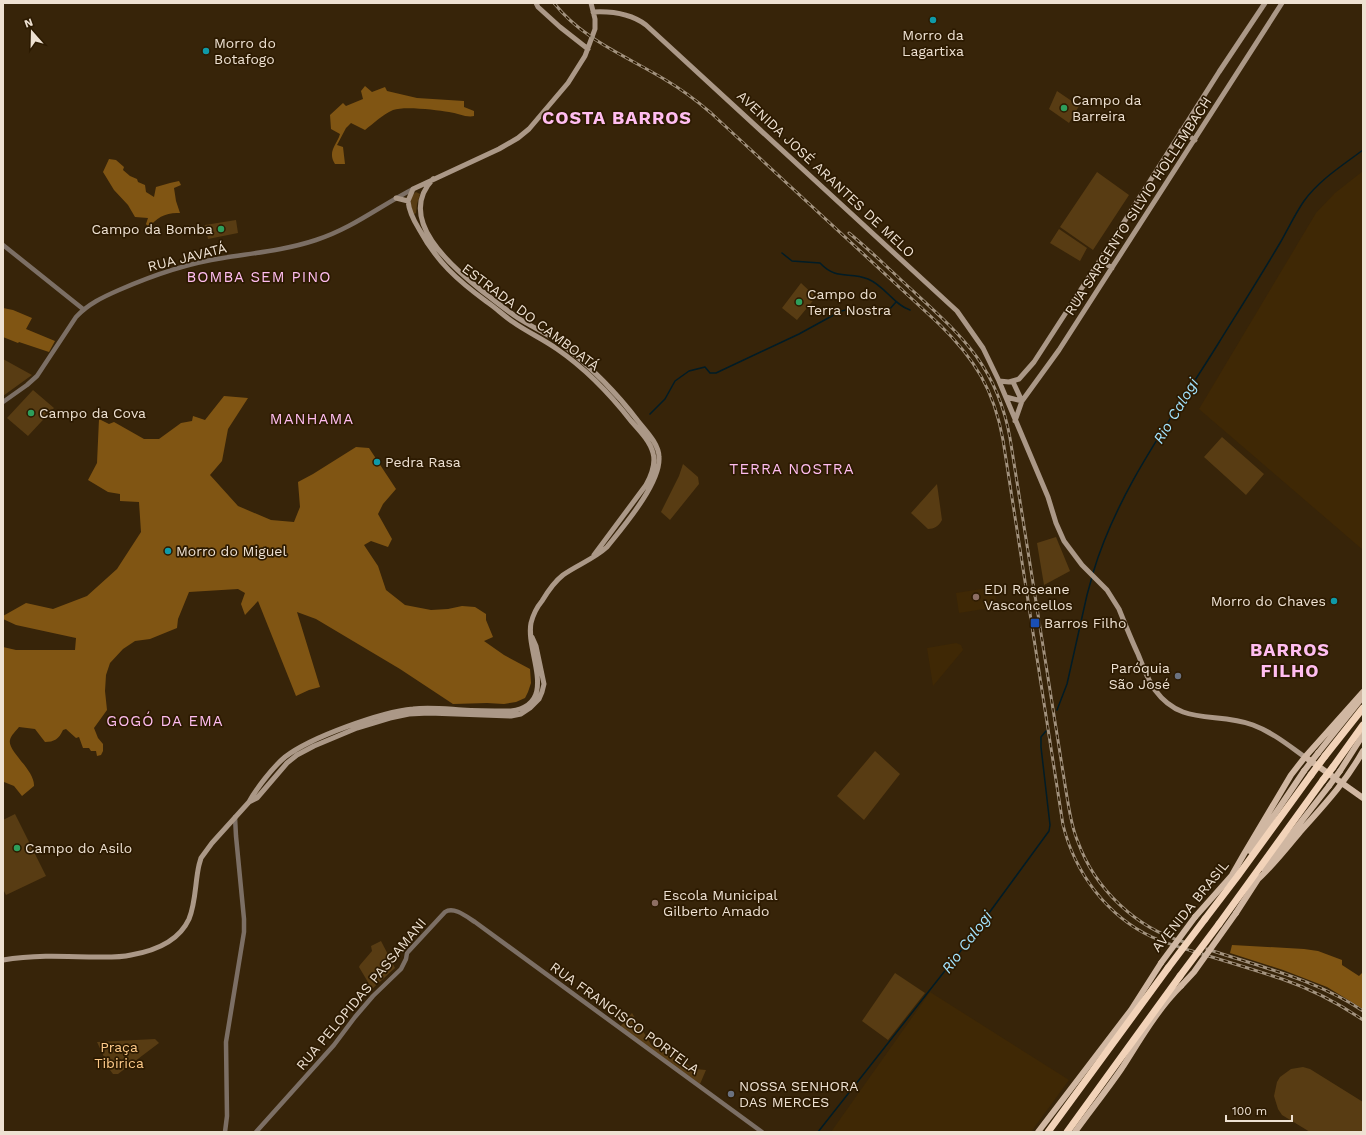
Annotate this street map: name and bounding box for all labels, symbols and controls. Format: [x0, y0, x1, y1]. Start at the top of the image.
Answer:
north arrow [12, 12, 52, 52]
marker: Morro da Lagartixa [928, 15, 938, 25]
text: N [23, 16, 35, 31]
place label: Morro da Lagartixa [902, 27, 964, 59]
place label: Morro do Botafogo [214, 35, 276, 67]
marker: Morro do Botafogo [201, 46, 211, 56]
street label: AVENIDA JOSÉ ARANTES DE MELO [734, 87, 918, 261]
place label: Campo da Barreira [1072, 92, 1142, 124]
street label: RUA SARGENTO SILVIO HOLLEMBACH [1061, 94, 1215, 318]
marker: Campo da Barreira [1059, 103, 1069, 113]
district label: COSTA BARROS [542, 107, 692, 128]
place label: Campo da Bomba [91, 221, 213, 237]
marker: Campo da Bomba [216, 224, 226, 234]
street label: RUA JAVATÁ [146, 239, 228, 275]
street label: ESTRADA DO CAMBOATÁ [459, 260, 603, 374]
district label: BOMBA SEM PINO [187, 268, 331, 286]
place label: Campo do Terra Nostra [807, 286, 891, 318]
marker: Campo do Terra Nostra [794, 297, 804, 307]
water label: Rio Calogi [1149, 374, 1203, 447]
place label: Campo da Cova [39, 405, 146, 421]
marker: Campo da Cova [26, 408, 36, 418]
district label: MANHAMA [270, 410, 354, 428]
place label: Pedra Rasa [385, 454, 461, 470]
marker: Pedra Rasa [372, 457, 382, 467]
district label: TERRA NOSTRA [729, 460, 855, 478]
place label: Morro do Miguel [176, 543, 287, 559]
marker: Morro do Miguel [163, 546, 173, 556]
place label: EDI Roseane Vasconcellos [984, 581, 1073, 613]
marker: EDI Roseane Vasconcellos [971, 592, 981, 602]
place label: Morro do Chaves [1211, 593, 1326, 609]
marker: Morro do Chaves [1329, 596, 1339, 606]
place label: Barros Filho [1044, 615, 1126, 631]
marker: Barros Filho [1029, 617, 1041, 629]
district label: BARROS FILHO [1250, 639, 1330, 681]
place label: Paróquia São José [1109, 660, 1170, 692]
marker: Paróquia São José [1173, 671, 1183, 681]
district label: GOGÓ DA EMA [106, 711, 224, 730]
place label: Campo do Asilo [25, 840, 132, 856]
marker: Campo do Asilo [12, 843, 22, 853]
street label: AVENIDA BRASIL [1148, 857, 1232, 955]
place label: Escola Municipal Gilberto Amado [663, 887, 778, 919]
marker: Escola Municipal Gilberto Amado [650, 898, 660, 908]
water label: Rio Calogi [938, 907, 997, 977]
street label: RUA PELOPIDAS PASSAMANI [293, 915, 429, 1073]
street label: RUA FRANCISCO PORTELA [547, 959, 703, 1077]
park label: Praça Tibirica [94, 1039, 144, 1071]
place label: NOSSA SENHORA DAS MERCES [739, 1078, 859, 1110]
marker: NOSSA SENHORA DAS MERCES [726, 1089, 736, 1099]
scale bar [1226, 1097, 1292, 1123]
text: 100 m [1232, 1104, 1267, 1118]

